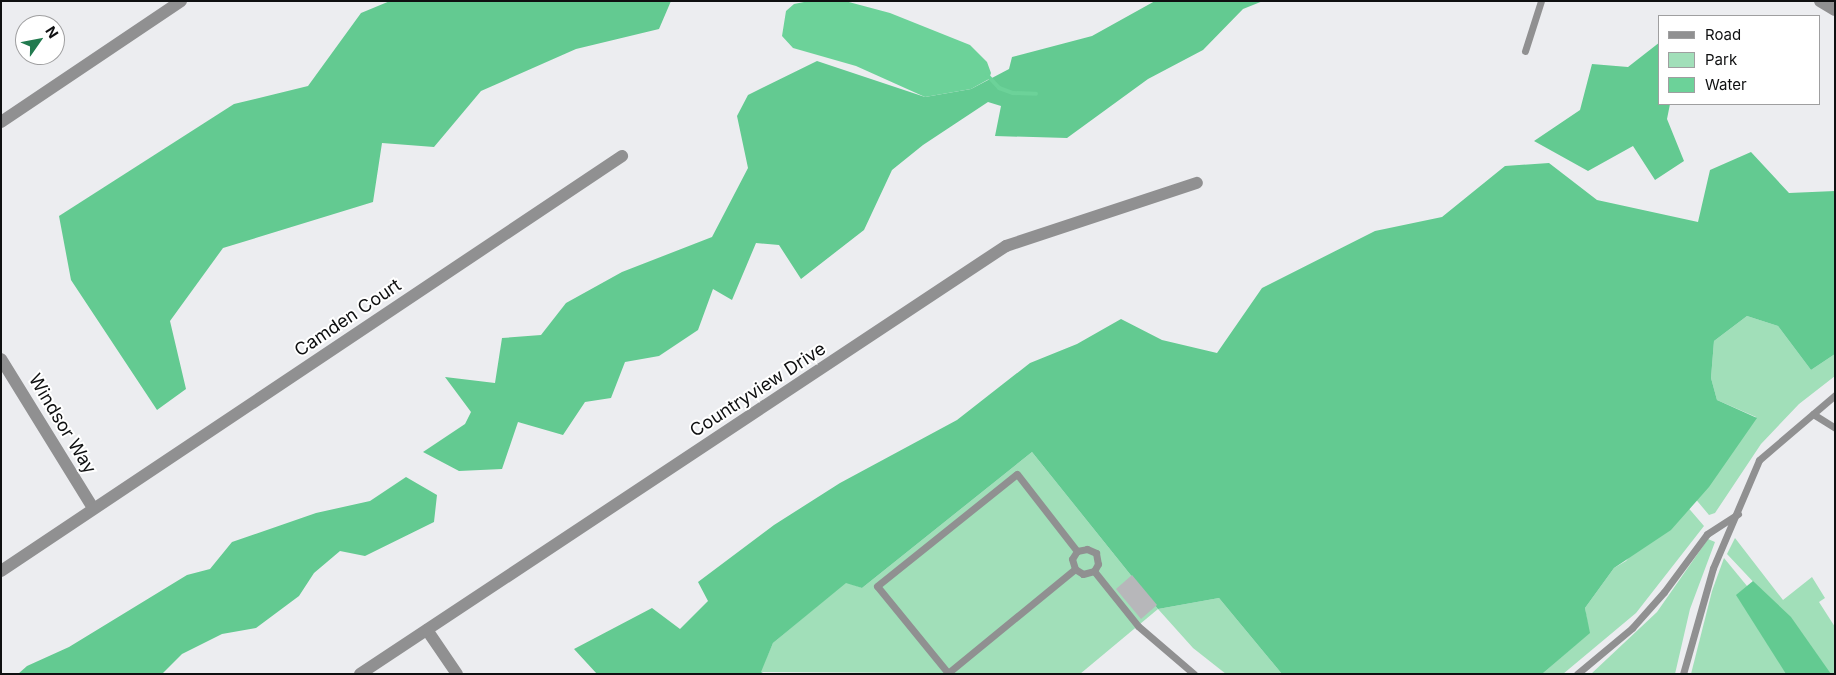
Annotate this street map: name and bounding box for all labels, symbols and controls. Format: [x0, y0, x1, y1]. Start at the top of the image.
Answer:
north arrow [15, 15, 65, 65]
legend [1658, 15, 1821, 105]
text: N [42, 23, 62, 41]
text: Road [1705, 25, 1741, 44]
text: Park [1705, 50, 1737, 69]
text: Water [1705, 75, 1747, 94]
street label: Camden Court [291, 274, 405, 362]
street label: Countryview Drive [686, 338, 830, 442]
street label: Windsor Way [24, 370, 100, 478]

